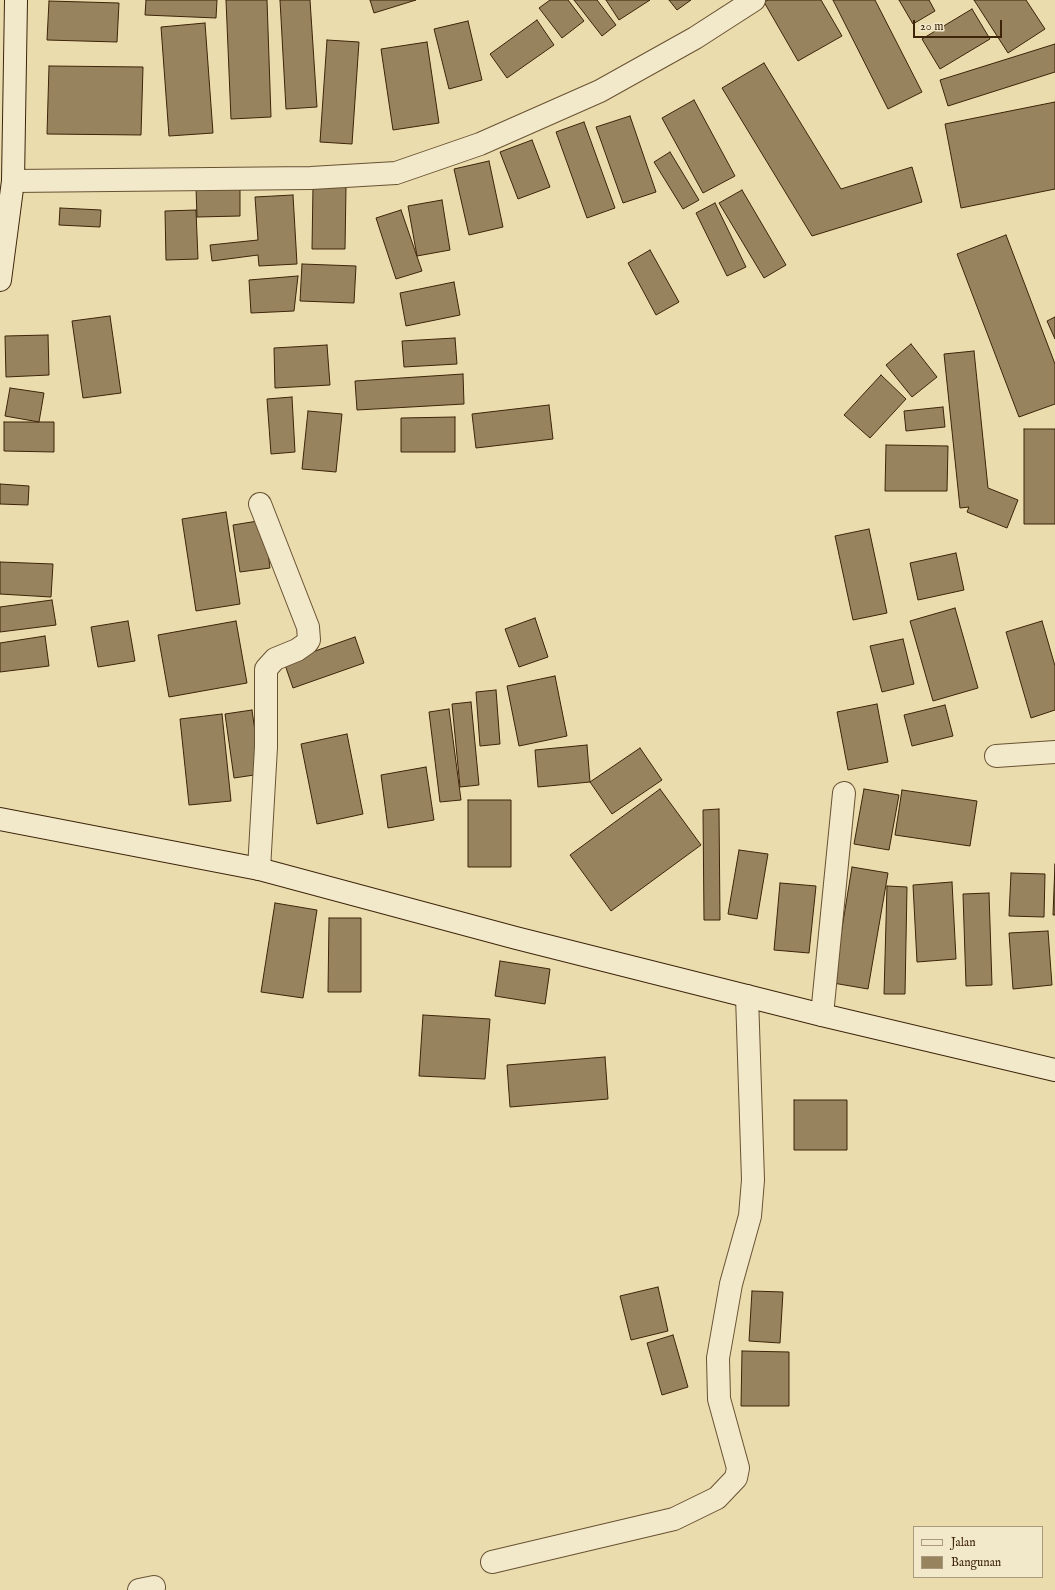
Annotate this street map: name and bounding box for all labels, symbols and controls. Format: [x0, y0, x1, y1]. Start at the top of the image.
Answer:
scale bar [915, 12, 1004, 38]
text: 20 m [920, 19, 943, 34]
legend [913, 1526, 1043, 1578]
text: Jalan [951, 1535, 976, 1550]
text: Bangunan [951, 1555, 1001, 1570]

